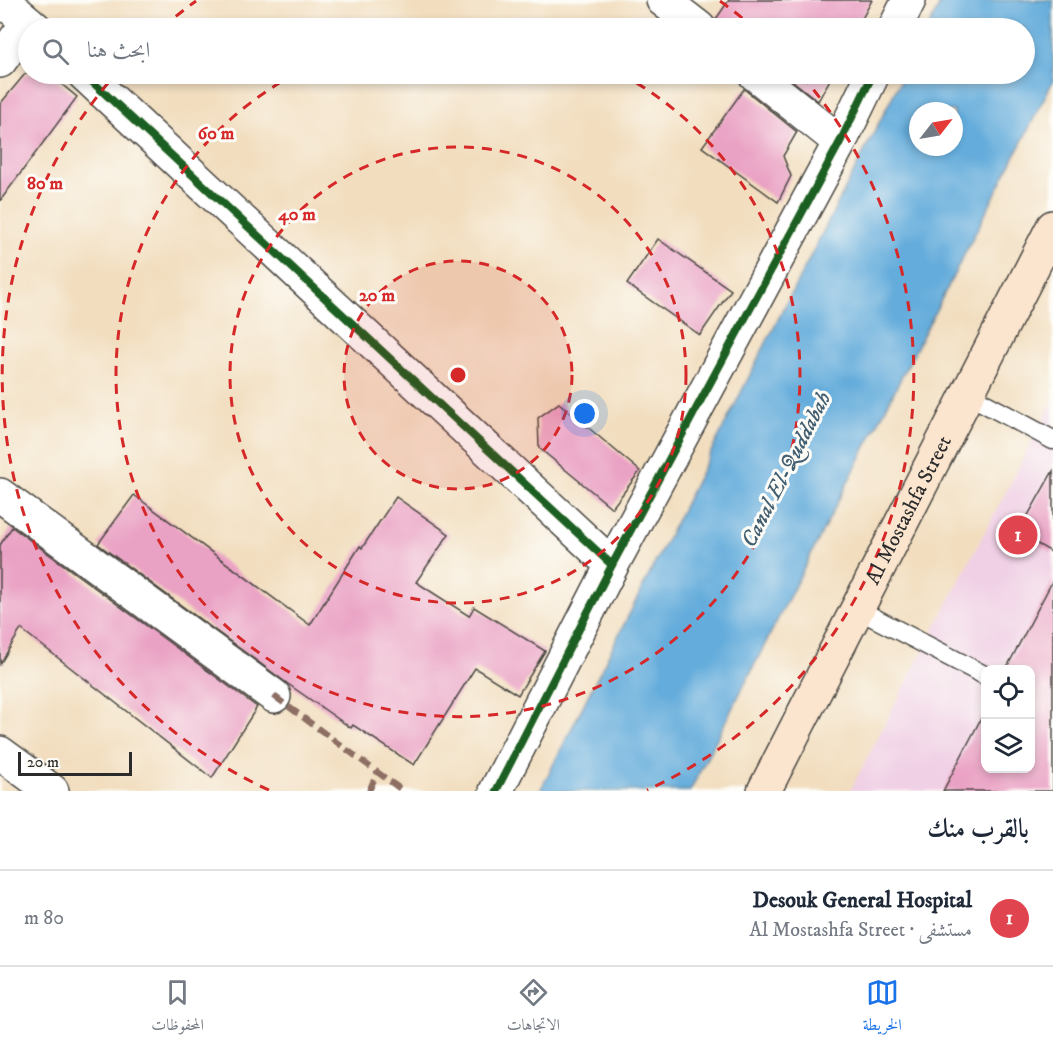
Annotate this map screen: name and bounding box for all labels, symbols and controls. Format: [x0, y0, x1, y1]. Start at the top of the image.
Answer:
search box [18, 18, 1035, 84]
icon: search [39, 35, 72, 68]
text: ابحث هنا [87, 37, 150, 64]
north arrow [909, 102, 963, 156]
text: 60 m [198, 123, 235, 145]
text: 80 m [27, 173, 64, 195]
text: 40 m [277, 204, 316, 226]
text: 20 m [359, 285, 395, 307]
centre of rings [448, 365, 468, 385]
water label: Canal El-Quddabah [736, 387, 837, 552]
your location [570, 399, 599, 428]
street label: Al Mostashfa Street [860, 431, 958, 589]
pin: 1 [998, 512, 1038, 558]
map controls [981, 665, 1035, 773]
button: locate [981, 665, 1035, 719]
button: layers [981, 719, 1035, 773]
scale bar [18, 749, 132, 776]
text: 20 m [27, 752, 59, 772]
text: بالقرب منك [927, 813, 1029, 846]
text: Desouk General Hospital [753, 887, 972, 914]
text: 80 m [24, 906, 64, 931]
text: 1 [1006, 906, 1013, 931]
text: مستشفى · Al Mostashfa Street [749, 918, 972, 943]
tab: المحفوظات [151, 976, 204, 1040]
tab: الاتجاهات [507, 976, 560, 1040]
tab: الخريطة [863, 976, 902, 1040]

